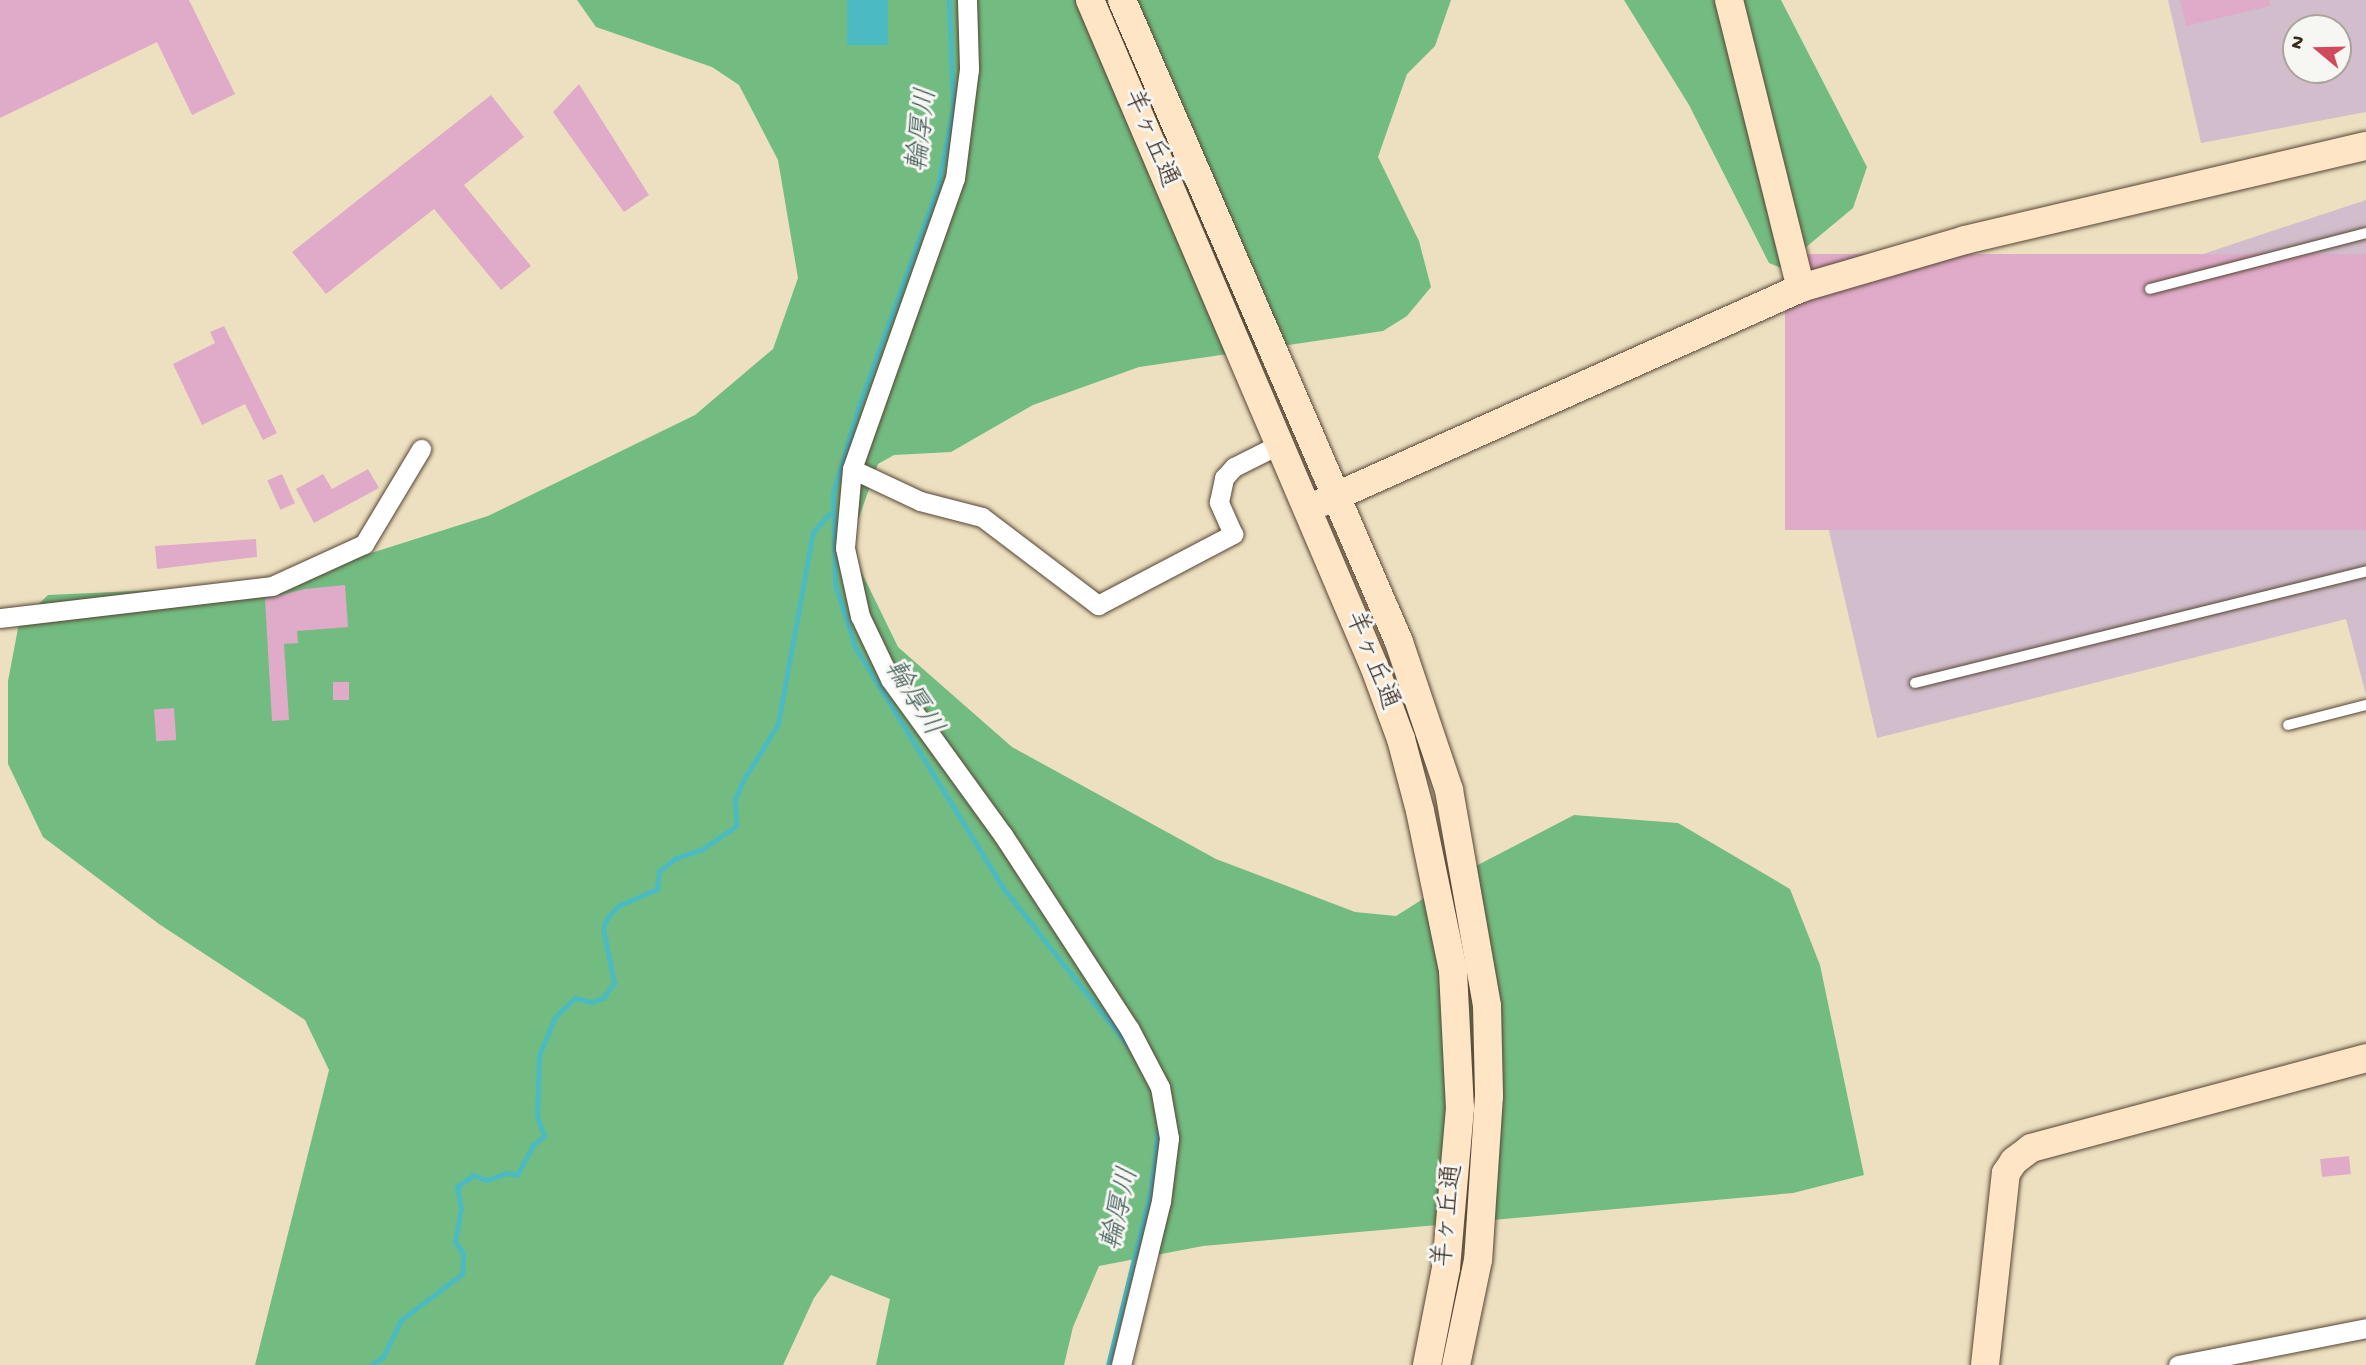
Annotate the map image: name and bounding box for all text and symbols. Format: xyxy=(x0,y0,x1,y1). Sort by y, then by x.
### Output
north arrow xyxy=(2282,14,2352,84)
text: N xyxy=(2286,33,2311,52)
street label: 羊ヶ丘通 xyxy=(1114,85,1184,193)
water label: 輪厚川 xyxy=(902,86,946,174)
street label: 羊ヶ丘通 xyxy=(1336,607,1404,715)
water label: 輪厚川 xyxy=(875,654,949,744)
street label: 羊ヶ丘通 xyxy=(1429,1163,1471,1269)
water label: 輪厚川 xyxy=(1096,1164,1148,1254)

